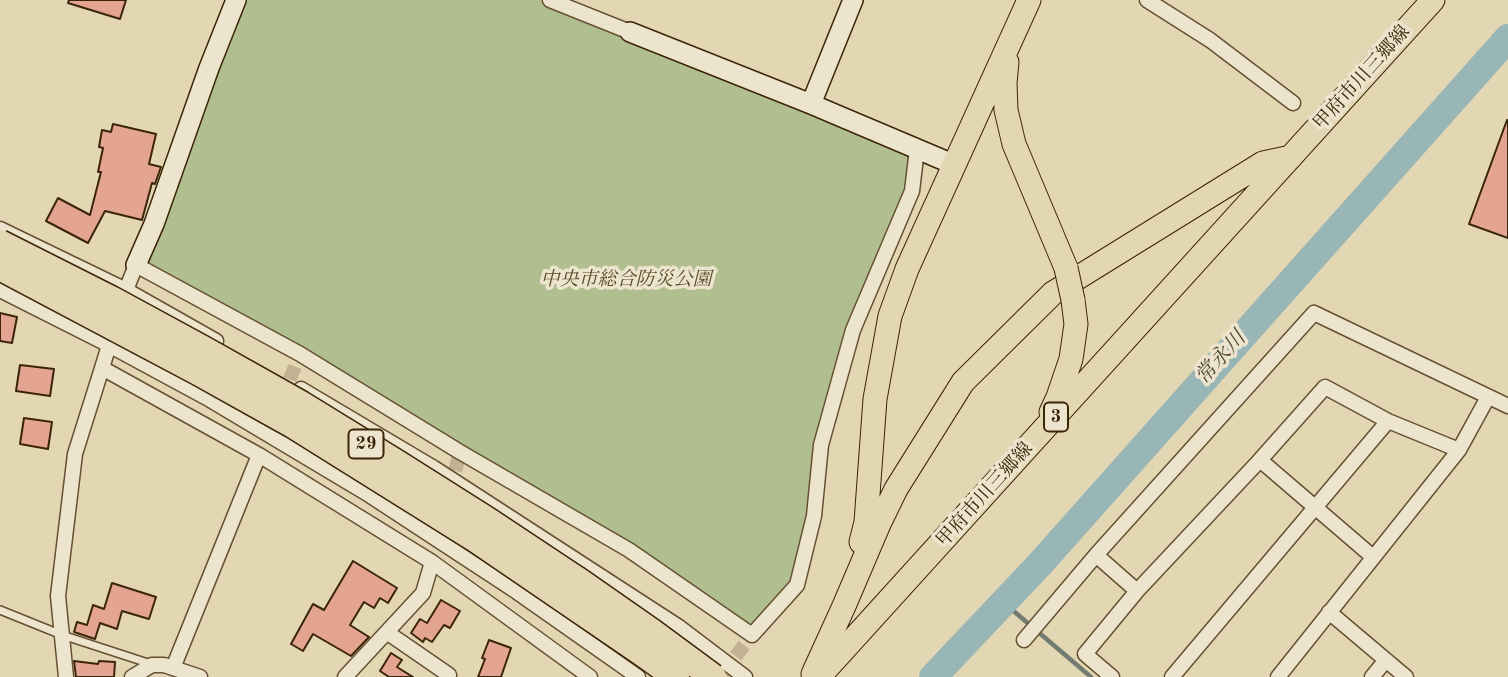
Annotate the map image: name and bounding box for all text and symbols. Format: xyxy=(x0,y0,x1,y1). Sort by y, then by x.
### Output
street label: 甲府市川三郷線 xyxy=(1309,21,1415,135)
park label: 中央市総合防災公園 xyxy=(541,269,711,291)
water label: 常永川 xyxy=(1191,326,1251,390)
road number: 3 xyxy=(1044,402,1068,432)
road number: 29 xyxy=(348,430,384,458)
street label: 甲府市川三郷線 xyxy=(932,438,1038,552)

